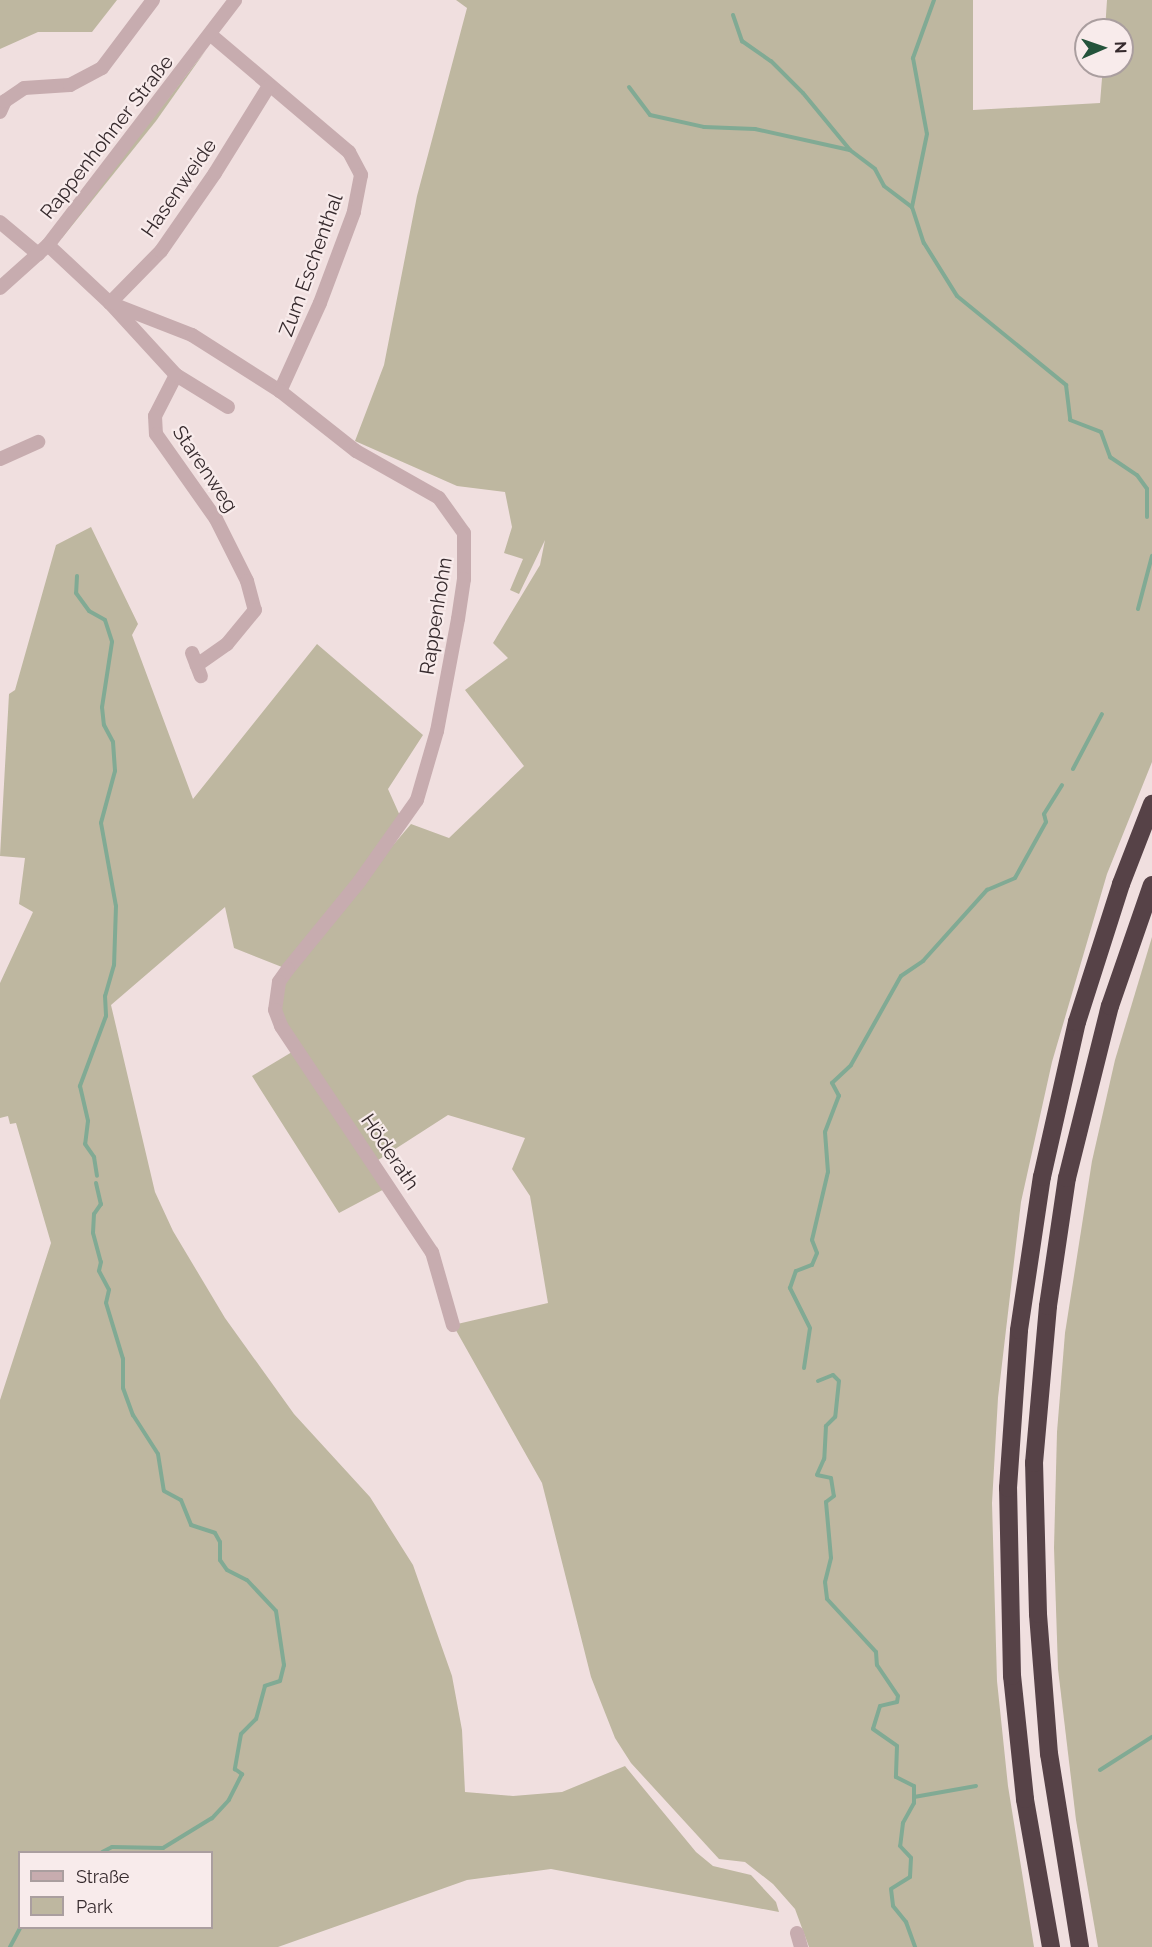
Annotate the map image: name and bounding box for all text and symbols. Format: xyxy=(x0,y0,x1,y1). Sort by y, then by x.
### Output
north arrow xyxy=(1074,18,1134,78)
text: N xyxy=(1111,41,1130,54)
street label: Rappenhohner Straße xyxy=(35,50,179,224)
street label: Hasenweide xyxy=(136,134,222,242)
street label: Zum Eschenthal xyxy=(274,190,348,340)
street label: Starenweg xyxy=(167,421,243,517)
street label: Rappenhohn xyxy=(415,555,457,677)
street label: Höderath xyxy=(356,1109,424,1195)
legend xyxy=(18,1851,213,1929)
text: Straße xyxy=(76,1866,129,1887)
text: Park xyxy=(76,1896,113,1917)

